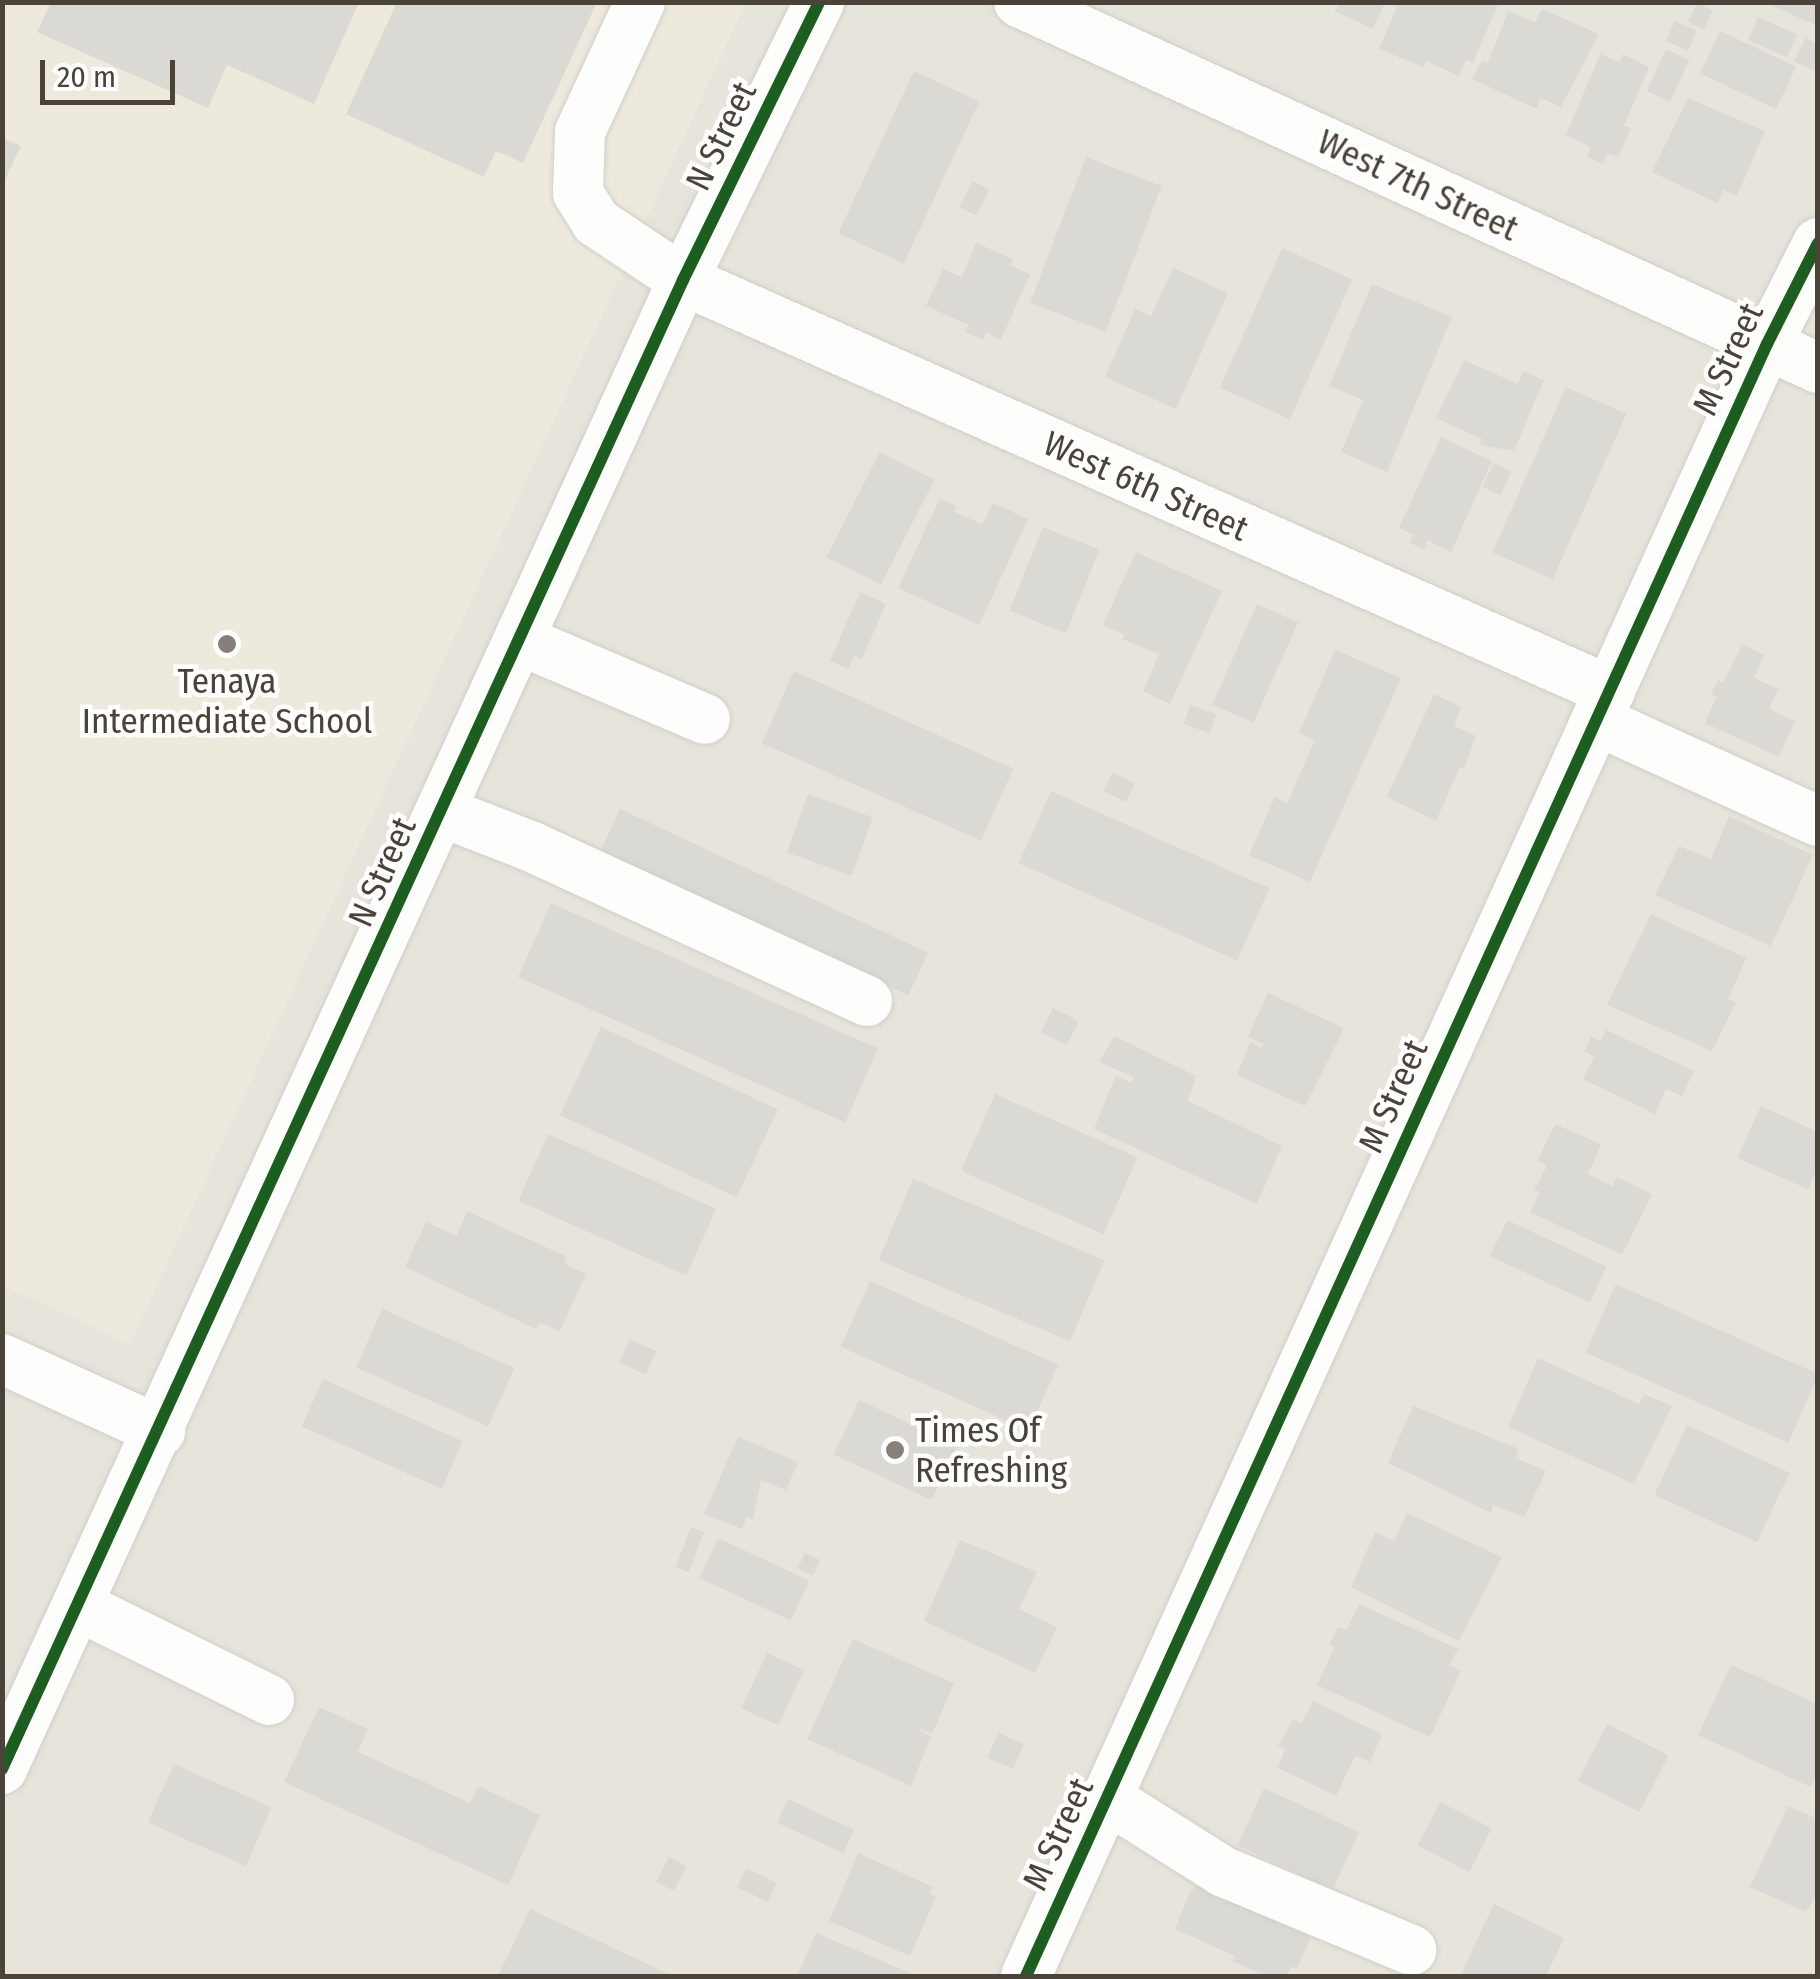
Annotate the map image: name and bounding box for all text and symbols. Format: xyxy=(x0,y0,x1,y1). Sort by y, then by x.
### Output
scale bar xyxy=(45,40,180,102)
text: 20 m xyxy=(57,59,116,95)
street label: N Street xyxy=(677,75,765,197)
street label: West 7th Street xyxy=(1311,120,1525,250)
street label: M Street xyxy=(1684,296,1772,422)
street label: West 6th Street xyxy=(1037,422,1255,550)
marker: Tenaya Intermediate School xyxy=(216,633,238,655)
place label: Tenaya Intermediate School xyxy=(82,660,372,742)
street label: N Street xyxy=(339,811,425,933)
street label: M Street xyxy=(1350,1033,1436,1159)
place label: Times Of Refreshing xyxy=(915,1409,1067,1491)
marker: Times Of Refreshing xyxy=(884,1439,906,1461)
street label: M Street xyxy=(1014,1771,1102,1897)

